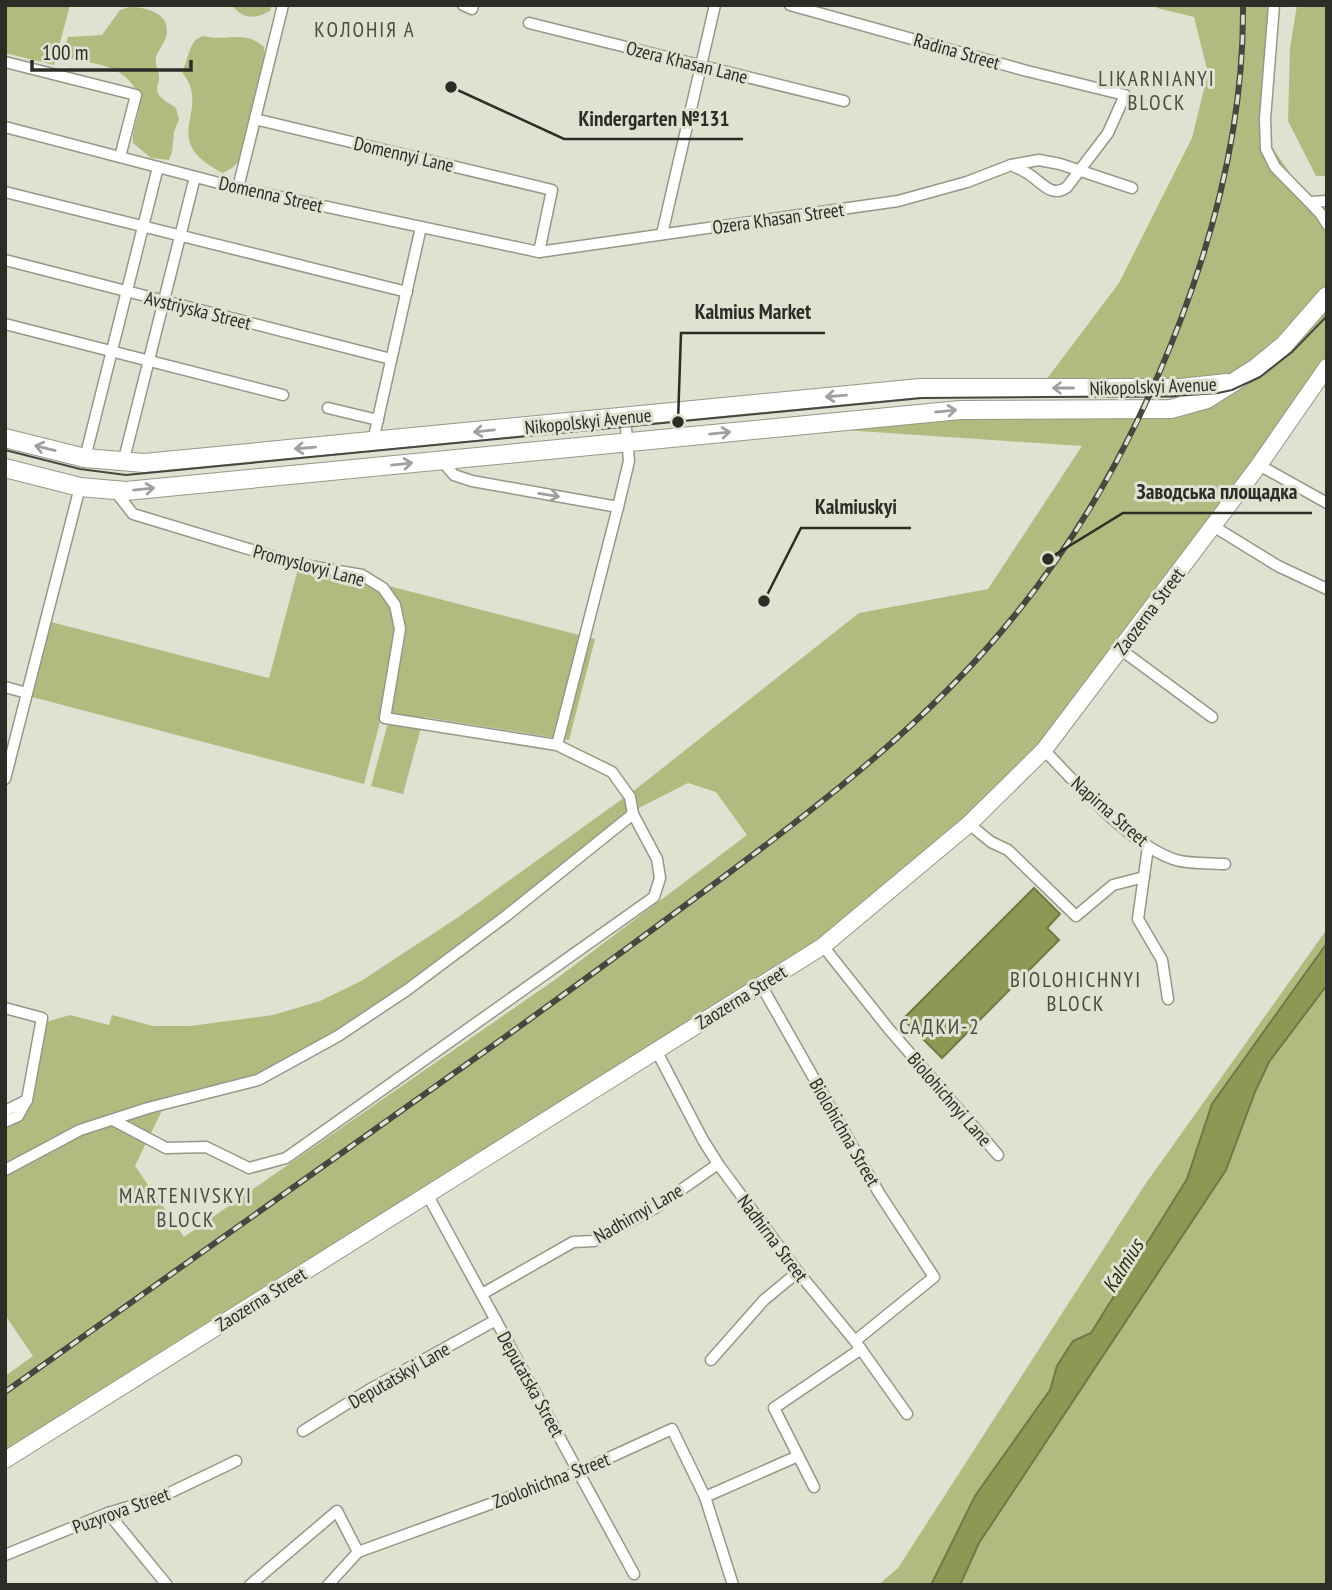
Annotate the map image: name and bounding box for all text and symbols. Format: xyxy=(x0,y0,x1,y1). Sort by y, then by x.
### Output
district label: КОЛОНІЯ А xyxy=(314,16,416,43)
street label: Radina Street xyxy=(911,27,1004,75)
scale bar xyxy=(32,28,191,72)
street label: Ozera Khasan Lane xyxy=(624,35,750,89)
text: 100 m xyxy=(42,39,88,66)
district label: LIKARNIANYI BLOCK xyxy=(1098,65,1216,116)
callout: Kindergarten №131 xyxy=(564,97,743,139)
text: Kindergarten №131 xyxy=(578,105,730,132)
street label: Domennyi Lane xyxy=(352,131,456,177)
street label: Domenna Street xyxy=(217,170,326,218)
street label: Ozera Khasan Street xyxy=(711,197,846,239)
street label: Avstriyska Street xyxy=(142,285,254,335)
callout: Kalmius Market xyxy=(681,291,825,333)
text: Kalmius Market xyxy=(695,298,811,325)
street label: Nikopolskyi Avenue xyxy=(1089,372,1217,400)
one-way arrow xyxy=(1052,381,1075,395)
one-way arrow xyxy=(825,390,848,403)
street label: Nikopolskyi Avenue xyxy=(523,402,653,440)
one-way arrow xyxy=(934,404,957,417)
one-way arrow xyxy=(473,424,496,437)
one-way arrow xyxy=(708,426,731,439)
one-way arrow xyxy=(34,441,57,454)
one-way arrow xyxy=(294,441,317,454)
one-way arrow xyxy=(390,457,413,470)
callout: Заводська площадка xyxy=(1123,471,1312,513)
text: Заводська площадка xyxy=(1137,478,1298,505)
one-way arrow xyxy=(132,482,155,495)
callout: Kalmiuskyi xyxy=(801,486,911,528)
one-way arrow xyxy=(537,489,560,502)
text: Kalmiuskyi xyxy=(815,493,897,520)
street label: Promyslovyi Lane xyxy=(251,539,367,591)
street label: Zaozerna Street xyxy=(1109,562,1190,659)
street label: Napirna Street xyxy=(1066,771,1154,852)
street label: Zaozerna Street xyxy=(691,959,792,1034)
district label: BIOLOHICHNYI BLOCK xyxy=(1010,966,1142,1017)
district label: САДКИ-2 xyxy=(899,1013,981,1040)
street label: Biolohichnyi Lane xyxy=(903,1047,997,1151)
street label: Biolohichna Street xyxy=(804,1074,886,1191)
street label: Nadhirnyi Lane xyxy=(589,1178,687,1248)
district label: MARTENIVSKYI BLOCK xyxy=(119,1182,253,1233)
street label: Nadhirna Street xyxy=(732,1190,814,1287)
water label: Kalmius xyxy=(1096,1233,1150,1297)
street label: Zaozerna Street xyxy=(211,1261,312,1336)
street label: Deputatska Street xyxy=(492,1327,570,1442)
street label: Deputatskyi Lane xyxy=(344,1336,454,1414)
street label: Zoolohichna Street xyxy=(489,1446,614,1513)
street label: Puzyrova Street xyxy=(69,1481,174,1539)

